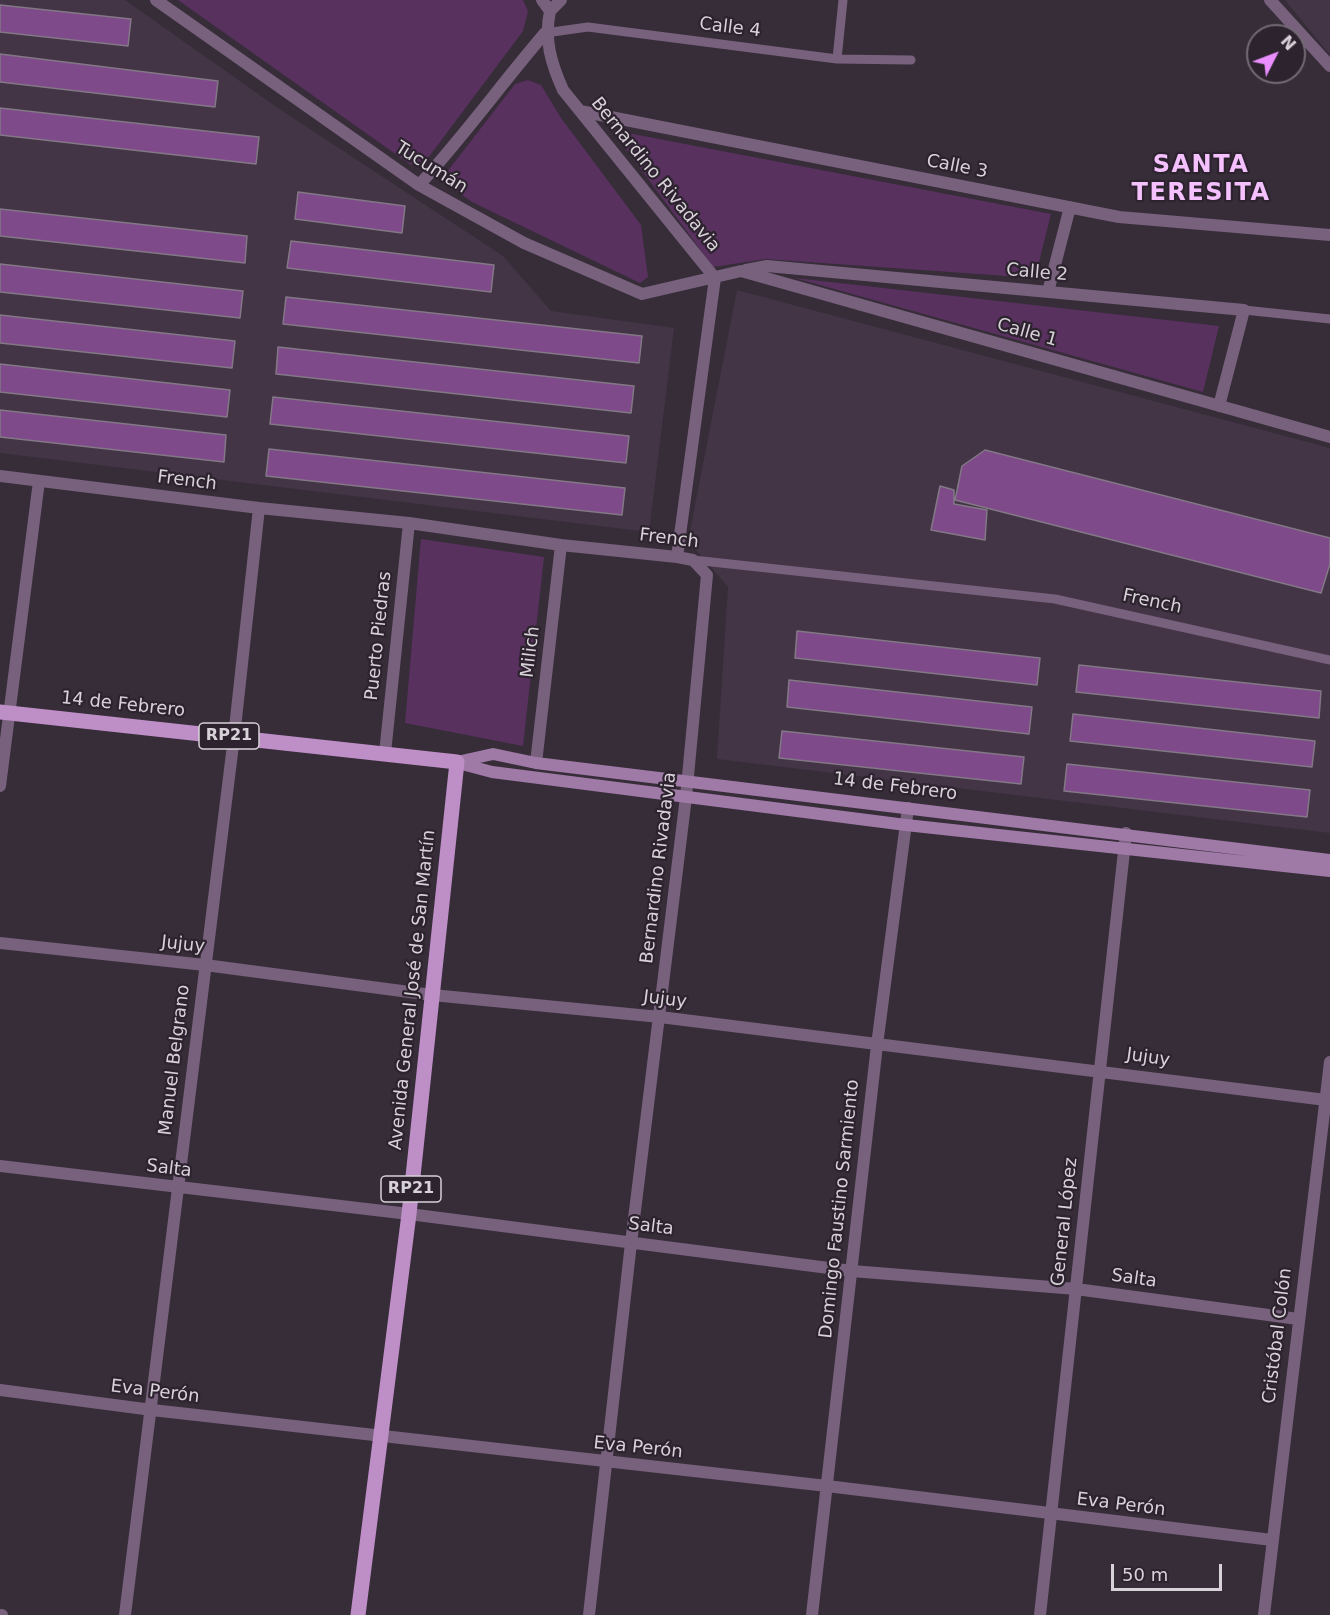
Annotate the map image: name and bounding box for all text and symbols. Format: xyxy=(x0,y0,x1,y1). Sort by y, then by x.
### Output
street label: Calle 4 xyxy=(698,14,762,42)
north arrow xyxy=(1246,24,1306,84)
text: N xyxy=(1277,32,1300,54)
street label: Bernardino Rivadavia xyxy=(586,93,724,257)
street label: Tucumán xyxy=(391,137,471,199)
street label: Calle 3 xyxy=(925,150,989,184)
district label: SANTA TERESITA xyxy=(1132,152,1270,208)
street label: Calle 2 xyxy=(1005,260,1069,286)
street label: Calle 1 xyxy=(994,314,1060,352)
street label: French xyxy=(156,467,218,495)
street label: French xyxy=(638,525,700,553)
street label: Puerto Piedras xyxy=(361,570,397,702)
street label: French xyxy=(1120,585,1184,619)
street label: Milich xyxy=(517,625,545,679)
street label: 14 de Febrero xyxy=(60,688,186,722)
road number: RP21 xyxy=(199,723,259,749)
street label: 14 de Febrero xyxy=(832,769,958,805)
street label: Bernardino Rivadavia xyxy=(637,771,681,965)
street label: Avenida General José de San Martín xyxy=(385,829,441,1151)
street label: Jujuy xyxy=(160,932,206,958)
street label: Manuel Belgrano xyxy=(155,983,195,1137)
street label: Jujuy xyxy=(642,987,688,1013)
street label: Jujuy xyxy=(1125,1044,1171,1072)
street label: Domingo Faustino Sarmiento xyxy=(816,1078,864,1340)
street label: Salta xyxy=(145,1156,193,1182)
street label: General López xyxy=(1047,1157,1083,1287)
road number: RP21 xyxy=(381,1176,441,1202)
street label: Salta xyxy=(627,1214,675,1240)
street label: Salta xyxy=(1110,1265,1158,1293)
street label: Cristóbal Colón xyxy=(1259,1267,1297,1405)
street label: Eva Perón xyxy=(109,1376,201,1408)
street label: Eva Perón xyxy=(592,1433,684,1463)
street label: Eva Perón xyxy=(1075,1489,1167,1521)
scale bar xyxy=(1114,1552,1225,1590)
text: 50 m xyxy=(1122,1564,1168,1585)

